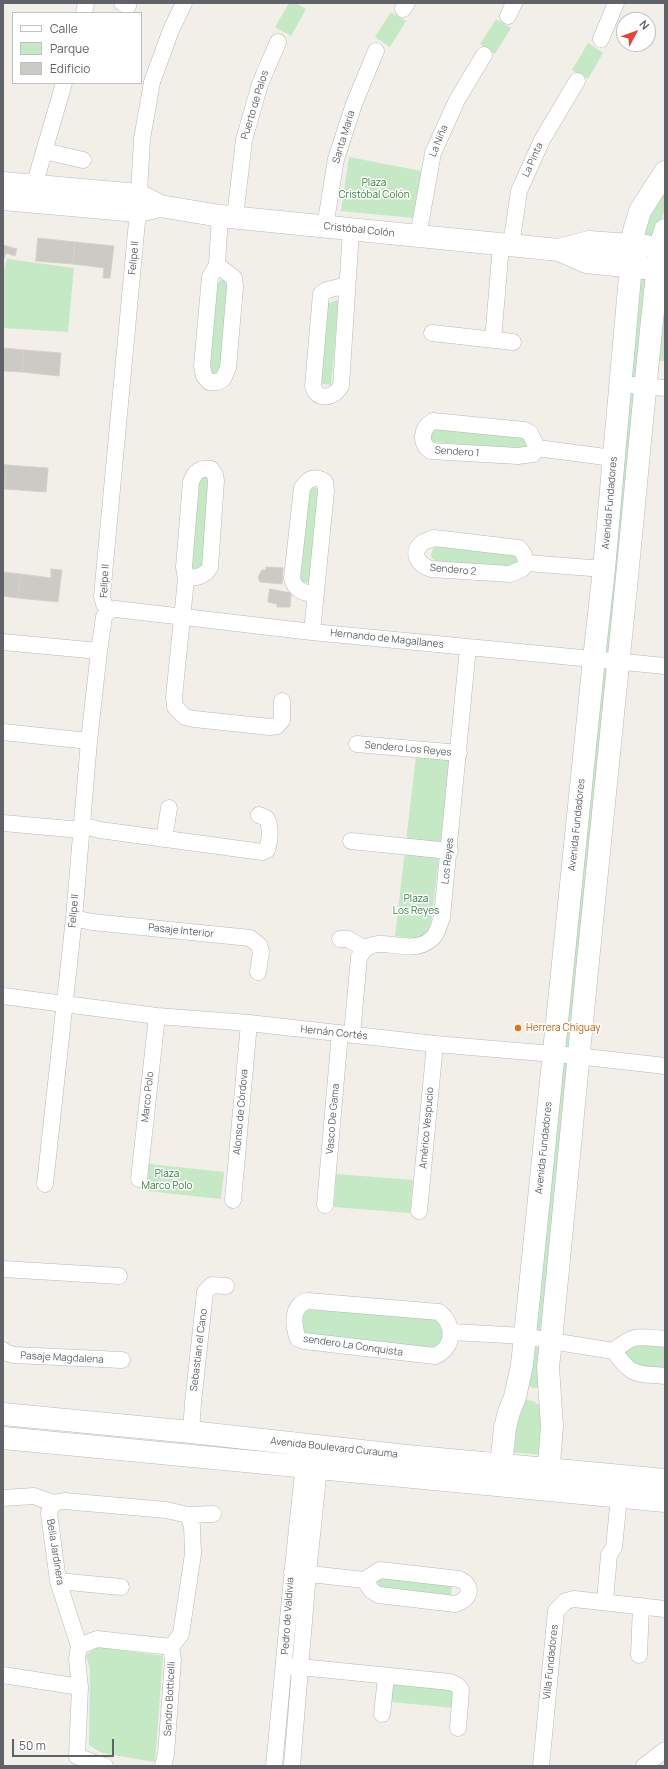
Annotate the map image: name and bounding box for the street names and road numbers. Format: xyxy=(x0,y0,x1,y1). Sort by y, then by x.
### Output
street label: Puerto de Palos xyxy=(239,69,271,141)
street label: Santa María xyxy=(330,109,358,165)
street label: La Niña xyxy=(427,123,451,159)
street label: La Pinta xyxy=(520,141,546,179)
street label: Cristóbal Colón xyxy=(323,220,395,240)
street label: Felipe II xyxy=(127,241,141,275)
street label: Sendero 1 xyxy=(434,444,480,460)
street label: Avenida Fundadores xyxy=(600,456,620,550)
street label: Sendero 2 xyxy=(429,562,477,578)
street label: Felipe II xyxy=(98,564,112,598)
street label: Hernando de Magallanes xyxy=(330,627,444,651)
street label: Sendero Los Reyes xyxy=(364,739,452,759)
street label: Avenida Fundadores xyxy=(566,778,588,872)
street label: Los Reyes xyxy=(440,837,456,885)
street label: Felipe II xyxy=(67,894,81,928)
street label: Pasaje Interior xyxy=(148,922,214,940)
street label: Hernán Cortés xyxy=(300,1024,368,1042)
street label: Alonso de Córdova xyxy=(231,1069,251,1155)
street label: Marco Polo xyxy=(139,1071,157,1123)
street label: Vasco De Gama xyxy=(324,1083,342,1155)
street label: Américo Vespucio xyxy=(417,1087,437,1169)
street label: Avenida Fundadores xyxy=(533,1101,555,1195)
street label: Sebastian el Cano xyxy=(188,1308,210,1392)
street label: sendero La Conquista xyxy=(302,1333,404,1359)
street label: Pasaje Magdalena xyxy=(20,1350,104,1366)
street label: Avenida Boulevard Curauma xyxy=(270,1435,398,1461)
street label: Bella Jardinera xyxy=(44,1518,66,1586)
street label: Pedro de Valdivia xyxy=(279,1577,297,1655)
street label: Villa Fundadores xyxy=(541,1624,561,1700)
street label: Sandro Botticelli xyxy=(162,1661,178,1737)

